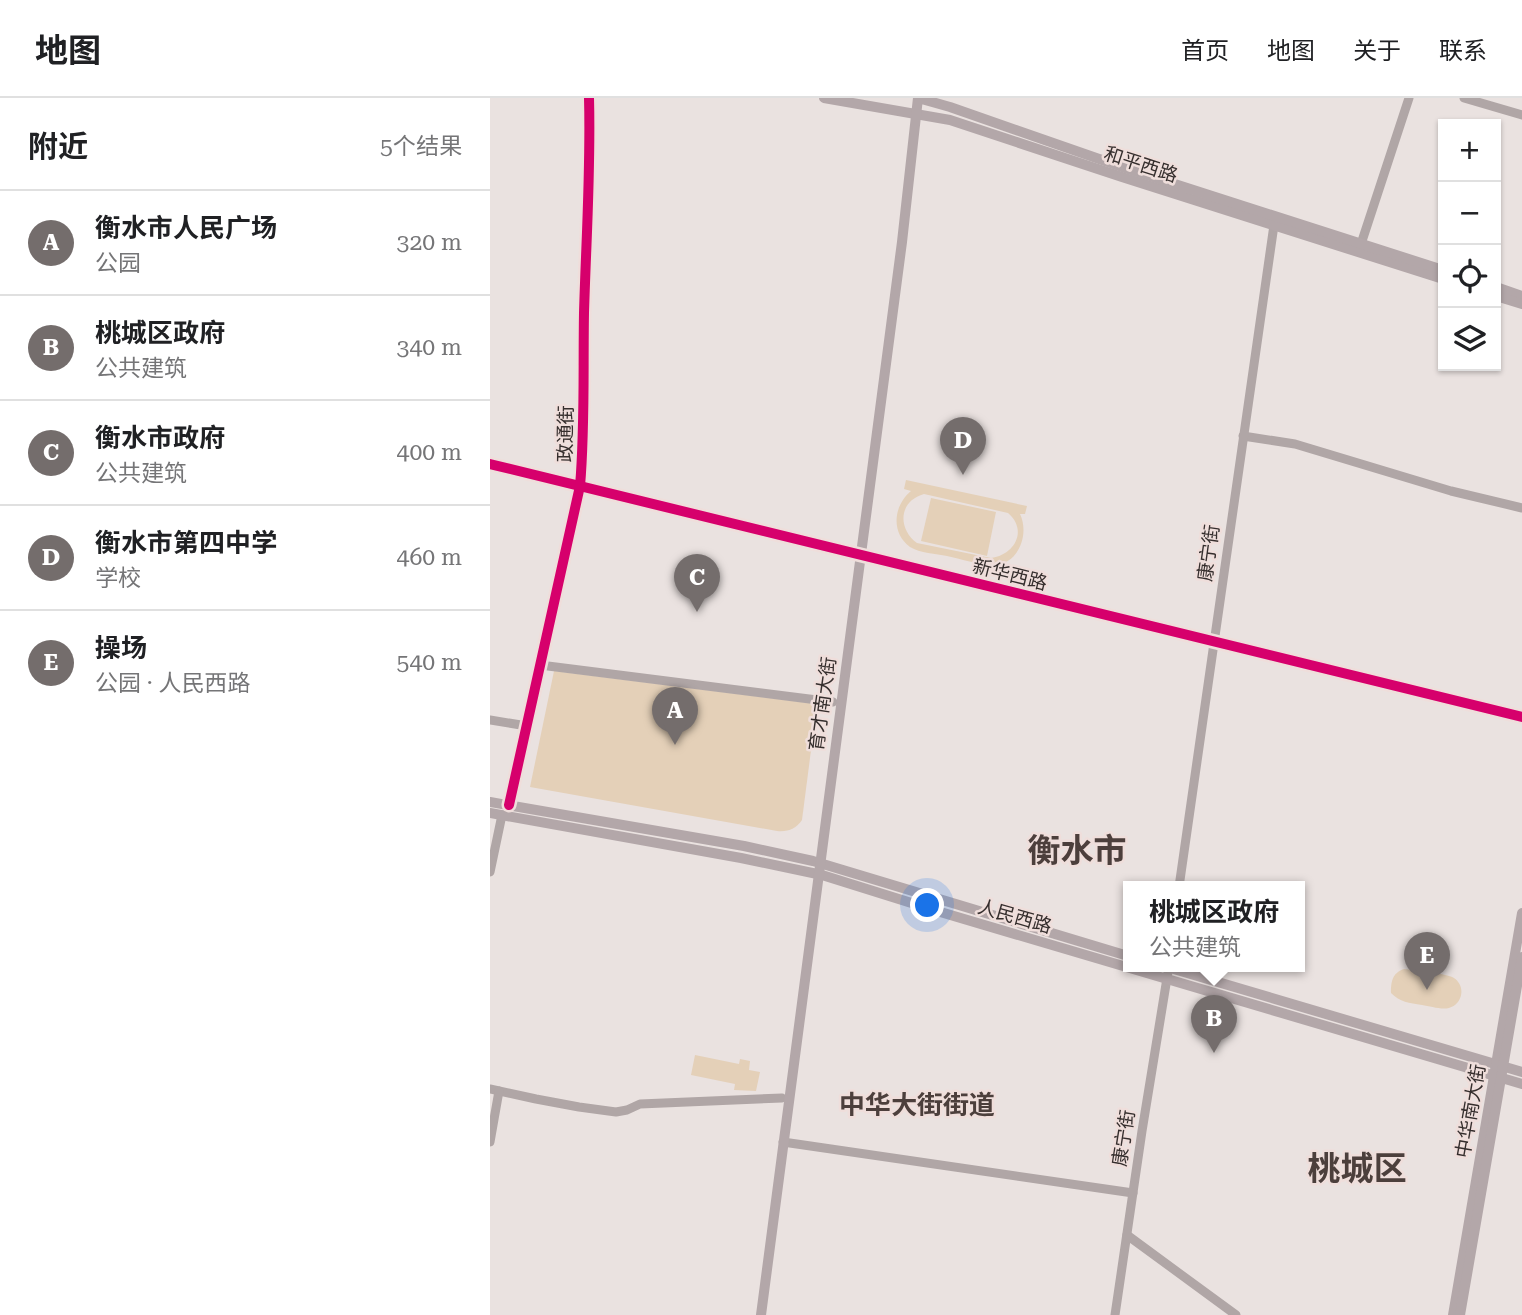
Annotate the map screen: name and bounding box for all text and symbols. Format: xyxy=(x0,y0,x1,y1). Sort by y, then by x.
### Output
text: 地图 xyxy=(35,31,101,70)
text: 首页 xyxy=(1181,37,1229,65)
text: 地图 xyxy=(1267,37,1315,65)
text: 关于 xyxy=(1353,37,1401,65)
text: 联系 xyxy=(1439,37,1487,65)
map controls xyxy=(1438,119,1501,371)
button: + xyxy=(1438,119,1501,182)
text: 附近 xyxy=(28,129,88,164)
text: 5个结果 xyxy=(380,133,462,160)
street label: 和平西路 xyxy=(1101,142,1181,187)
button: − xyxy=(1438,182,1501,245)
text: 衡水市人民广场 xyxy=(95,213,277,243)
text: A xyxy=(43,229,59,256)
text: 320 m xyxy=(397,229,462,256)
button: locate xyxy=(1438,245,1501,308)
text: 公园 xyxy=(95,250,141,277)
button: layers xyxy=(1438,308,1501,371)
text: 桃城区政府 xyxy=(95,318,225,348)
text: B xyxy=(43,334,59,361)
text: 340 m xyxy=(397,334,462,361)
text: 公共建筑 xyxy=(95,355,187,382)
street label: 政通街 xyxy=(554,405,577,463)
pin: D xyxy=(940,417,986,475)
text: 衡水市政府 xyxy=(95,423,225,453)
text: C xyxy=(43,439,59,466)
text: 400 m xyxy=(397,439,462,466)
text: 公共建筑 xyxy=(95,460,187,487)
street label: 康宁街 xyxy=(1193,523,1224,583)
text: 衡水市第四中学 xyxy=(95,528,277,558)
text: D xyxy=(42,544,60,571)
text: 460 m xyxy=(397,544,462,571)
pin: C xyxy=(674,554,720,612)
street label: 新华西路 xyxy=(970,554,1050,595)
text: 学校 xyxy=(95,565,141,592)
text: 操场 xyxy=(95,633,147,663)
text: E xyxy=(44,649,58,676)
text: 540 m xyxy=(397,649,462,676)
street label: 育才南大街 xyxy=(804,655,840,753)
text: 公园 · 人民西路 xyxy=(95,670,250,697)
pin: A xyxy=(652,687,698,745)
district label: 衡水市 xyxy=(1028,831,1127,870)
popup xyxy=(1123,881,1305,972)
your location xyxy=(910,888,944,922)
street label: 人民西路 xyxy=(975,895,1055,938)
text: 桃城区政府 xyxy=(1149,897,1279,927)
pin: E xyxy=(1404,932,1450,990)
text: 公共建筑 xyxy=(1149,934,1241,961)
pin: B xyxy=(1191,995,1237,1053)
street label: 中华南大街 xyxy=(1451,1062,1490,1160)
district label: 中华大街街道 xyxy=(839,1090,995,1120)
street label: 康宁街 xyxy=(1108,1108,1139,1168)
district label: 桃城区 xyxy=(1308,1149,1407,1188)

